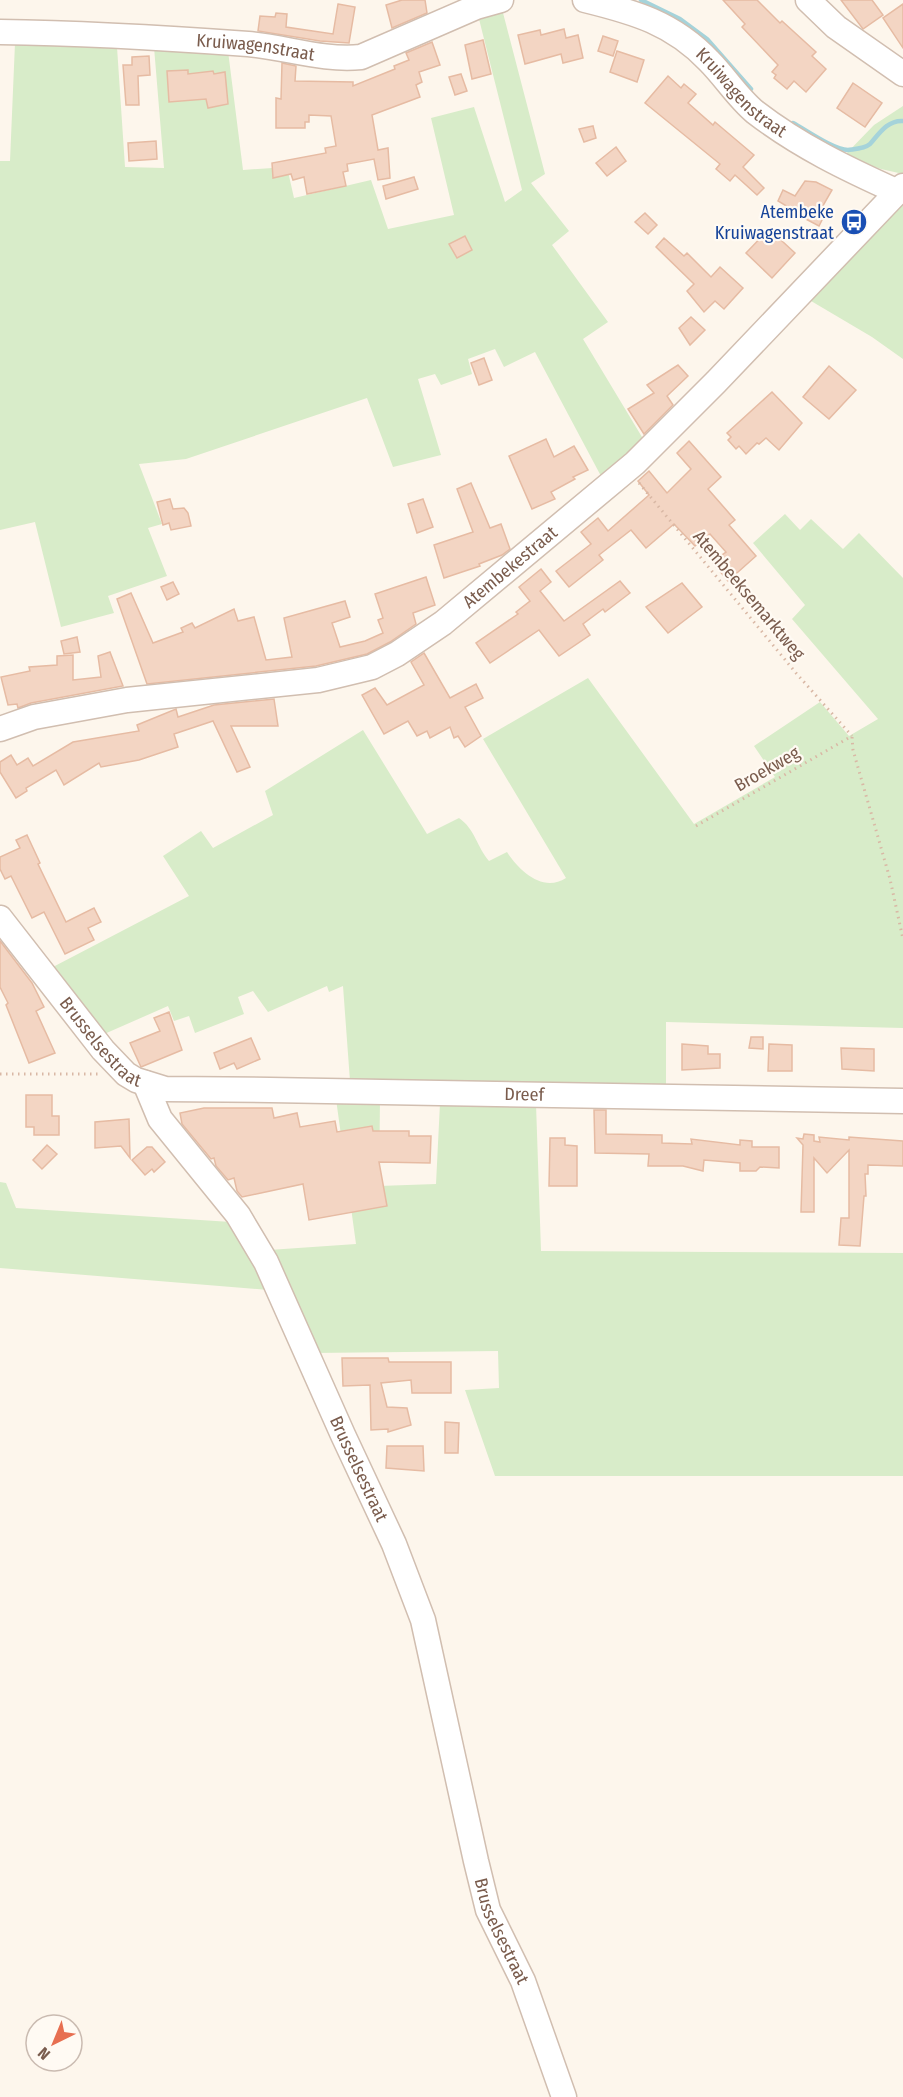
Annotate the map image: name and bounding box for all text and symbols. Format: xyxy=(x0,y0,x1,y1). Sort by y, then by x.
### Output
street label: Kruiwagenstraat xyxy=(196,29,316,66)
street label: Kruiwagenstraat xyxy=(691,43,791,142)
place label: Atembeke Kruiwagenstraat xyxy=(715,201,834,244)
bus stop icon: Atembeke Kruiwagenstraat xyxy=(839,207,869,237)
street label: Atembekestraat xyxy=(458,521,562,613)
street label: Atembeeksemarktweg xyxy=(688,526,810,665)
street label: Broekweg xyxy=(731,741,804,796)
street label: Brusselsestraat xyxy=(55,993,144,1092)
street label: Dreef xyxy=(504,1083,546,1106)
street label: Brusselsestraat xyxy=(325,1413,393,1525)
street label: Brusselsestraat xyxy=(470,1876,534,1988)
north arrow xyxy=(24,2013,84,2073)
text: N xyxy=(34,2043,54,2064)

